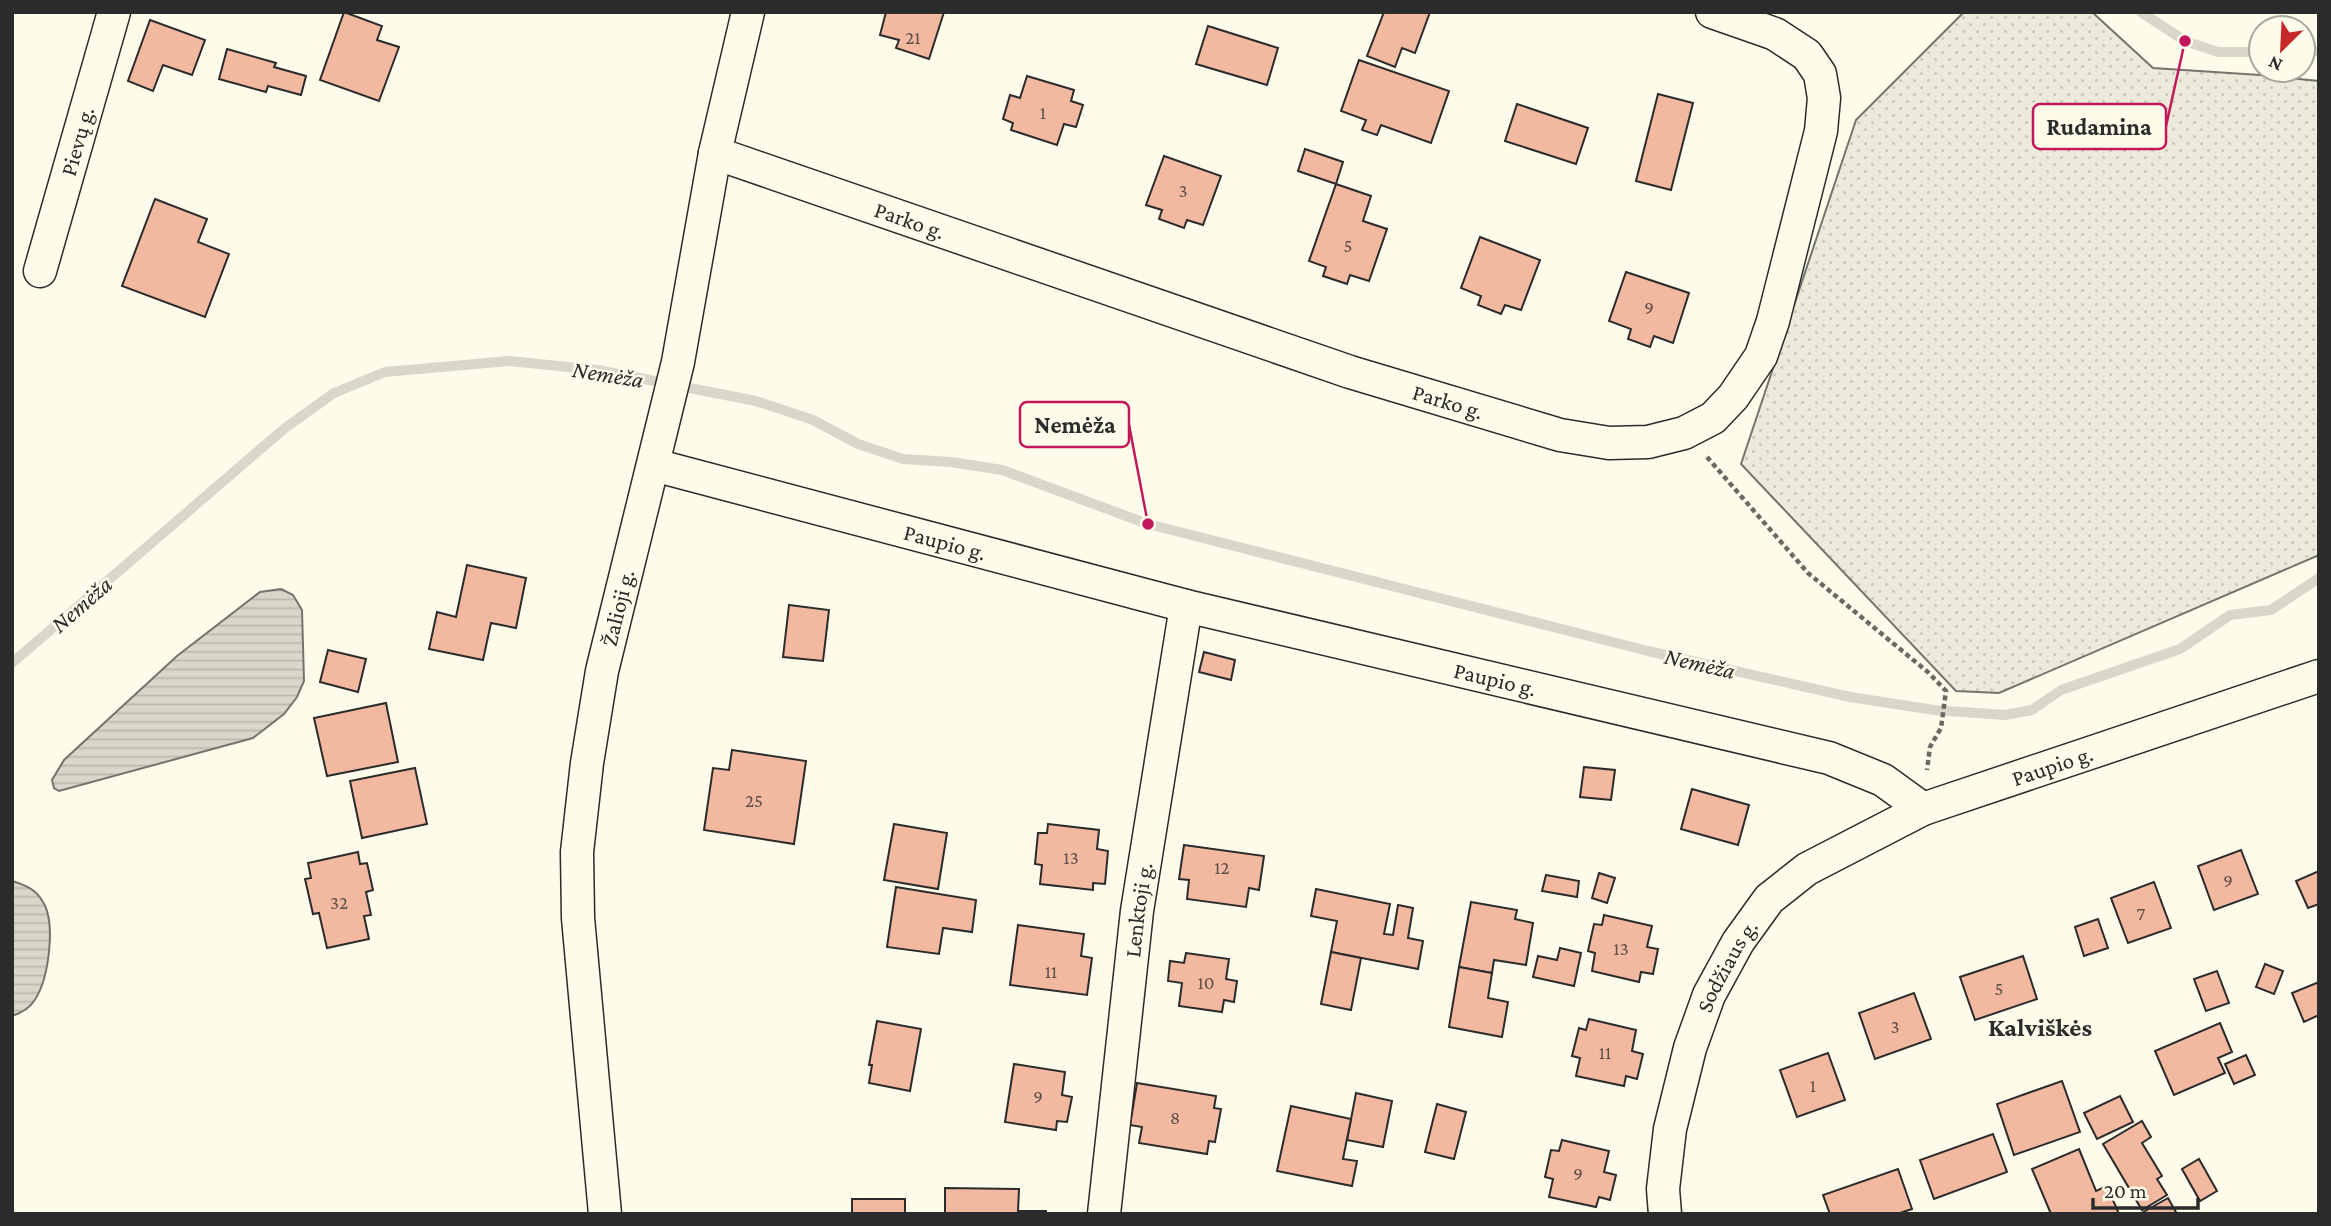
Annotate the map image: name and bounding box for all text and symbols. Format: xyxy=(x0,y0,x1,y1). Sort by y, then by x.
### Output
north arrow xyxy=(2247,14,2317,84)
house number: 21 xyxy=(905,27,921,48)
text: N xyxy=(2265,52,2285,76)
house number: 1 xyxy=(1040,102,1046,123)
street label: Pievų g. xyxy=(55,104,99,179)
callout: Rudamina xyxy=(2033,104,2166,149)
text: Rudamina xyxy=(2046,113,2152,140)
house number: 3 xyxy=(1178,180,1188,201)
street label: Parko g. xyxy=(871,196,948,244)
house number: 5 xyxy=(1344,235,1352,256)
house number: 9 xyxy=(1644,297,1654,318)
water label: Nemėža xyxy=(570,355,646,393)
street label: Parko g. xyxy=(1410,379,1486,424)
callout: Nemėža xyxy=(1020,402,1129,447)
text: Nemėža xyxy=(1034,411,1116,438)
street label: Paupio g. xyxy=(901,519,989,565)
street label: Žalioji g. xyxy=(596,567,639,649)
water label: Nemėža xyxy=(45,570,117,638)
water label: Nemėža xyxy=(1662,642,1738,684)
street label: Paupio g. xyxy=(1451,657,1539,701)
street label: Paupio g. xyxy=(2008,740,2096,791)
house number: 25 xyxy=(745,790,763,811)
house number: 13 xyxy=(1063,847,1079,868)
house number: 12 xyxy=(1214,857,1230,878)
street label: Lenktoji g. xyxy=(1119,860,1158,959)
house number: 9 xyxy=(2223,870,2233,891)
house number: 32 xyxy=(330,892,348,913)
house number: 7 xyxy=(2137,903,2146,924)
street label: Sodžiaus g. xyxy=(1691,915,1763,1016)
house number: 13 xyxy=(1613,938,1629,959)
house number: 11 xyxy=(1045,961,1057,982)
house number: 10 xyxy=(1197,972,1215,993)
house number: 5 xyxy=(1995,978,2003,999)
district label: Kalviškės xyxy=(1988,1013,2092,1042)
house number: 3 xyxy=(1890,1016,1900,1037)
house number: 11 xyxy=(1599,1042,1611,1063)
house number: 1 xyxy=(1810,1075,1816,1096)
house number: 9 xyxy=(1033,1086,1043,1107)
house number: 8 xyxy=(1170,1107,1180,1128)
house number: 9 xyxy=(1573,1163,1583,1184)
scale bar xyxy=(2093,1166,2198,1210)
text: 20 m xyxy=(2104,1179,2147,1203)

